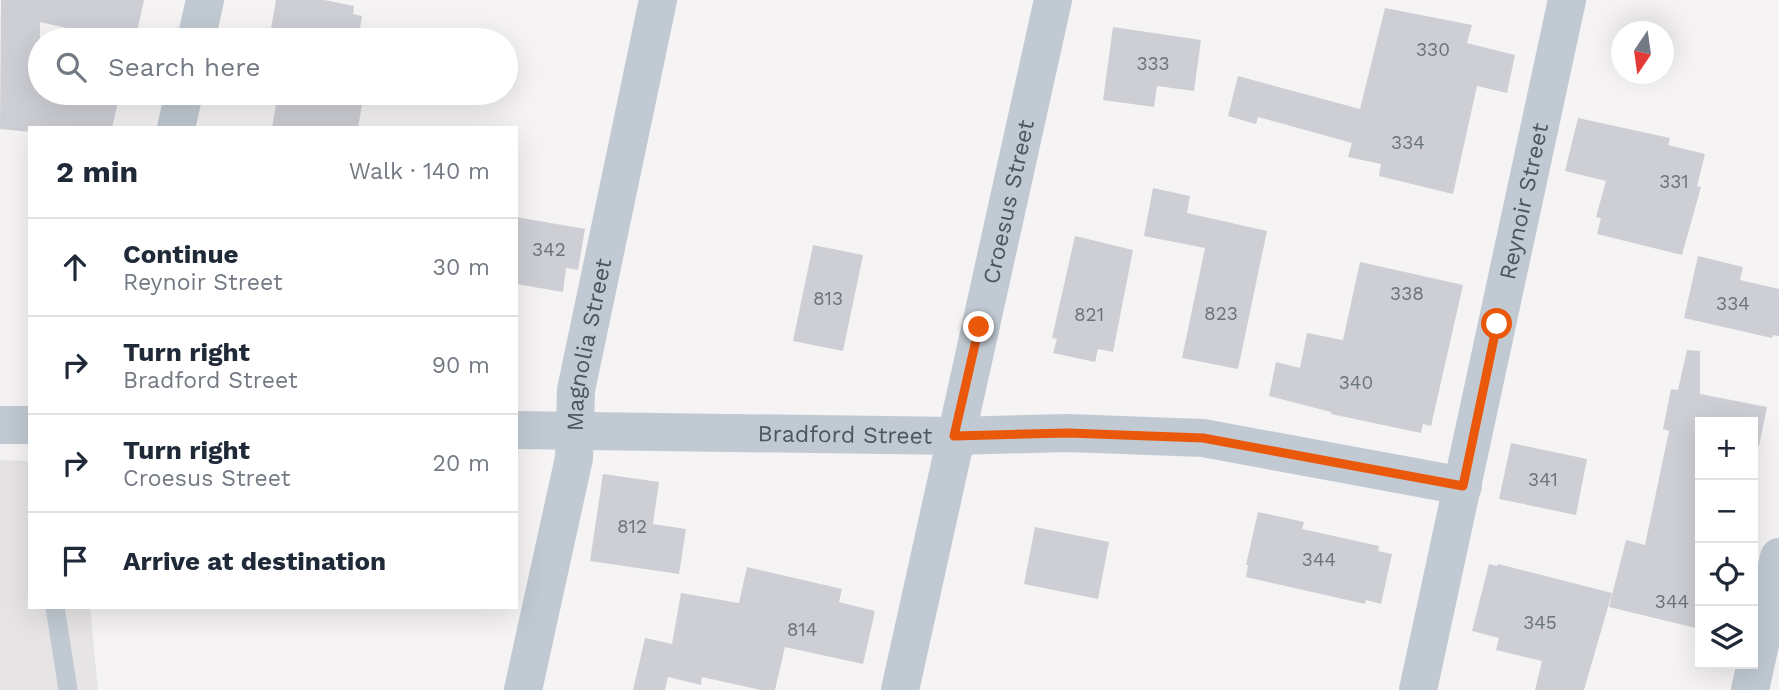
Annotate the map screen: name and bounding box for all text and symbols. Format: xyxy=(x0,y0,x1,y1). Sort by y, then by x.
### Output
north arrow xyxy=(1611,21,1674,84)
search box xyxy=(28,28,518,105)
house number: 330 xyxy=(1416,38,1450,61)
icon: search xyxy=(52,48,90,86)
text: Search here xyxy=(108,52,260,82)
house number: 333 xyxy=(1136,52,1170,75)
street label: Croesus Street xyxy=(977,117,1040,287)
street label: Reynoir Street xyxy=(1494,120,1554,282)
house number: 334 xyxy=(1391,131,1425,154)
text: 2 min xyxy=(56,154,138,189)
text: Walk · 140 m xyxy=(349,158,490,185)
house number: 331 xyxy=(1659,170,1689,193)
house number: 342 xyxy=(532,238,566,261)
text: Continue xyxy=(123,239,239,269)
icon: ahead xyxy=(56,248,94,286)
text: 30 m xyxy=(433,254,490,281)
street label: Magnolia Street xyxy=(562,256,617,432)
text: Reynoir Street xyxy=(123,269,283,296)
house number: 338 xyxy=(1390,282,1424,305)
house number: 813 xyxy=(813,287,843,310)
house number: 334 xyxy=(1716,292,1750,315)
house number: 823 xyxy=(1204,302,1238,325)
house number: 821 xyxy=(1074,303,1104,326)
route start xyxy=(1481,308,1512,339)
route end xyxy=(963,311,994,342)
text: Turn right xyxy=(123,337,250,367)
icon: right xyxy=(56,346,94,384)
text: 90 m xyxy=(432,352,490,379)
text: Bradford Street xyxy=(123,367,298,394)
house number: 340 xyxy=(1339,371,1373,394)
map controls xyxy=(1695,417,1758,669)
button: + xyxy=(1695,417,1758,480)
street label: Bradford Street xyxy=(757,420,933,450)
text: Turn right xyxy=(123,435,250,465)
icon: right xyxy=(56,444,94,482)
text: 20 m xyxy=(433,450,490,477)
text: Croesus Street xyxy=(123,465,290,492)
house number: 341 xyxy=(1528,468,1558,491)
button: − xyxy=(1695,480,1758,543)
house number: 812 xyxy=(617,515,647,538)
icon: arrive xyxy=(56,542,94,580)
button: locate xyxy=(1695,543,1758,606)
text: Arrive at destination xyxy=(123,546,386,576)
house number: 344 xyxy=(1302,548,1336,571)
house number: 344 xyxy=(1655,590,1689,613)
button: layers xyxy=(1695,606,1758,669)
house number: 345 xyxy=(1523,611,1557,634)
house number: 814 xyxy=(787,618,817,641)

